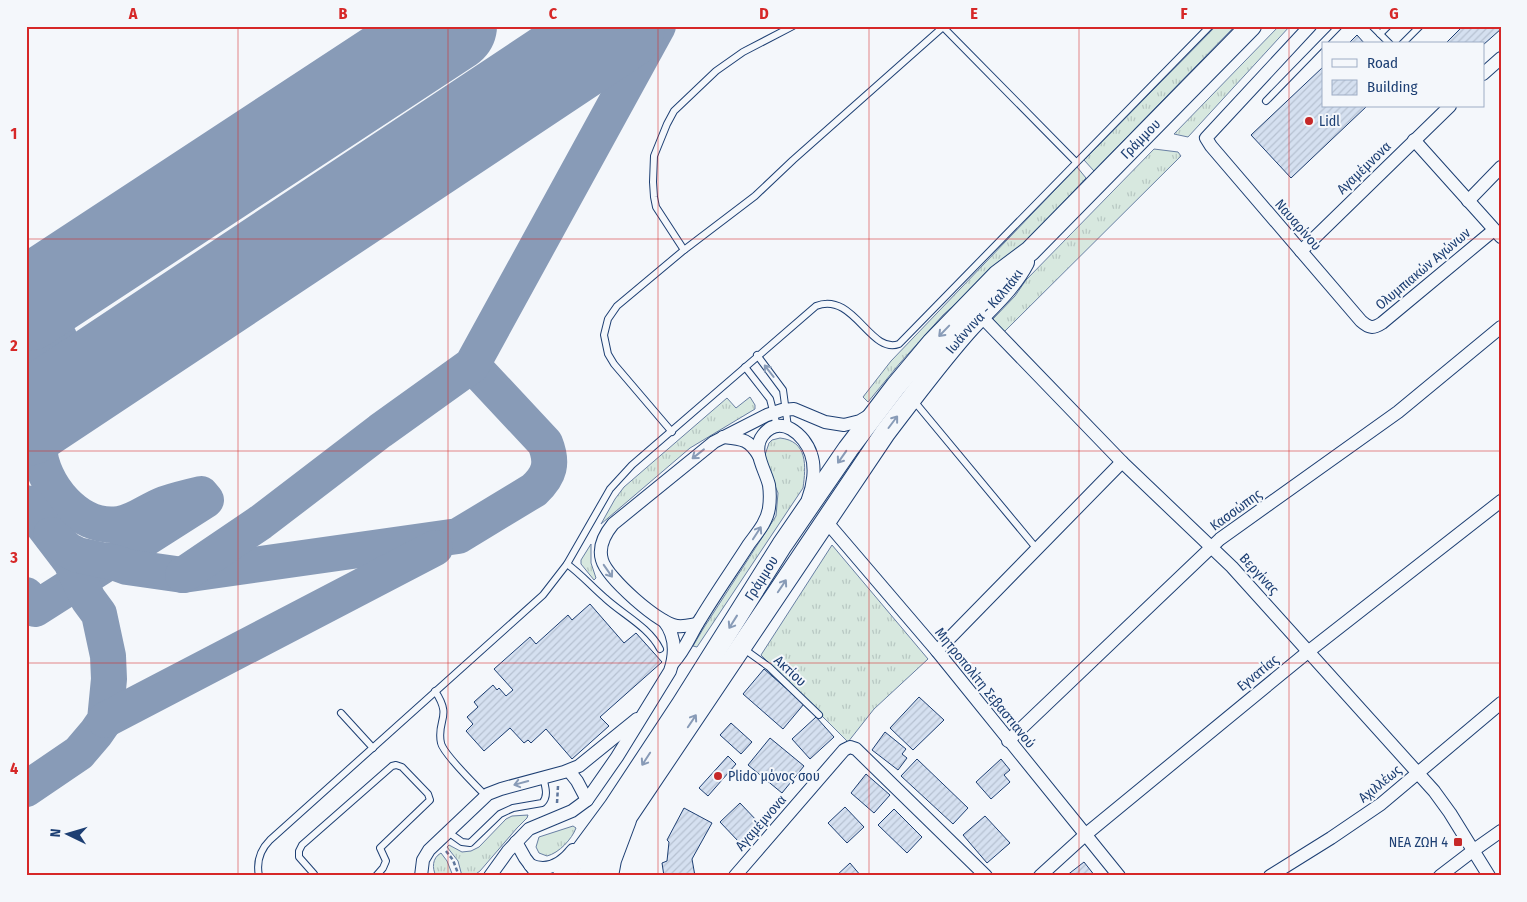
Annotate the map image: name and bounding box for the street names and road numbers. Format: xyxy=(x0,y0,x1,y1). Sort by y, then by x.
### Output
street label: Γράμμου xyxy=(1117,115,1164,162)
street label: Αγαμέμνονα xyxy=(1333,138,1395,198)
street label: Ναυαρίνου xyxy=(1271,196,1325,254)
street label: Ολυμπιακών Αγώνων xyxy=(1372,224,1474,314)
street label: Ιωάννινα - Καλπάκι xyxy=(942,266,1026,357)
street label: Κασσώπης xyxy=(1207,485,1265,534)
street label: Βεργίνας xyxy=(1236,550,1282,598)
street label: Γράμμου xyxy=(741,553,782,604)
street label: Μητροπολίτη Σεβαστιανού xyxy=(931,624,1039,752)
street label: Εγνατίας xyxy=(1234,651,1282,695)
street label: Ακτίου xyxy=(770,652,810,690)
street label: Αχιλλέως xyxy=(1355,762,1405,806)
street label: Αγαμέμνονα xyxy=(732,791,790,855)

